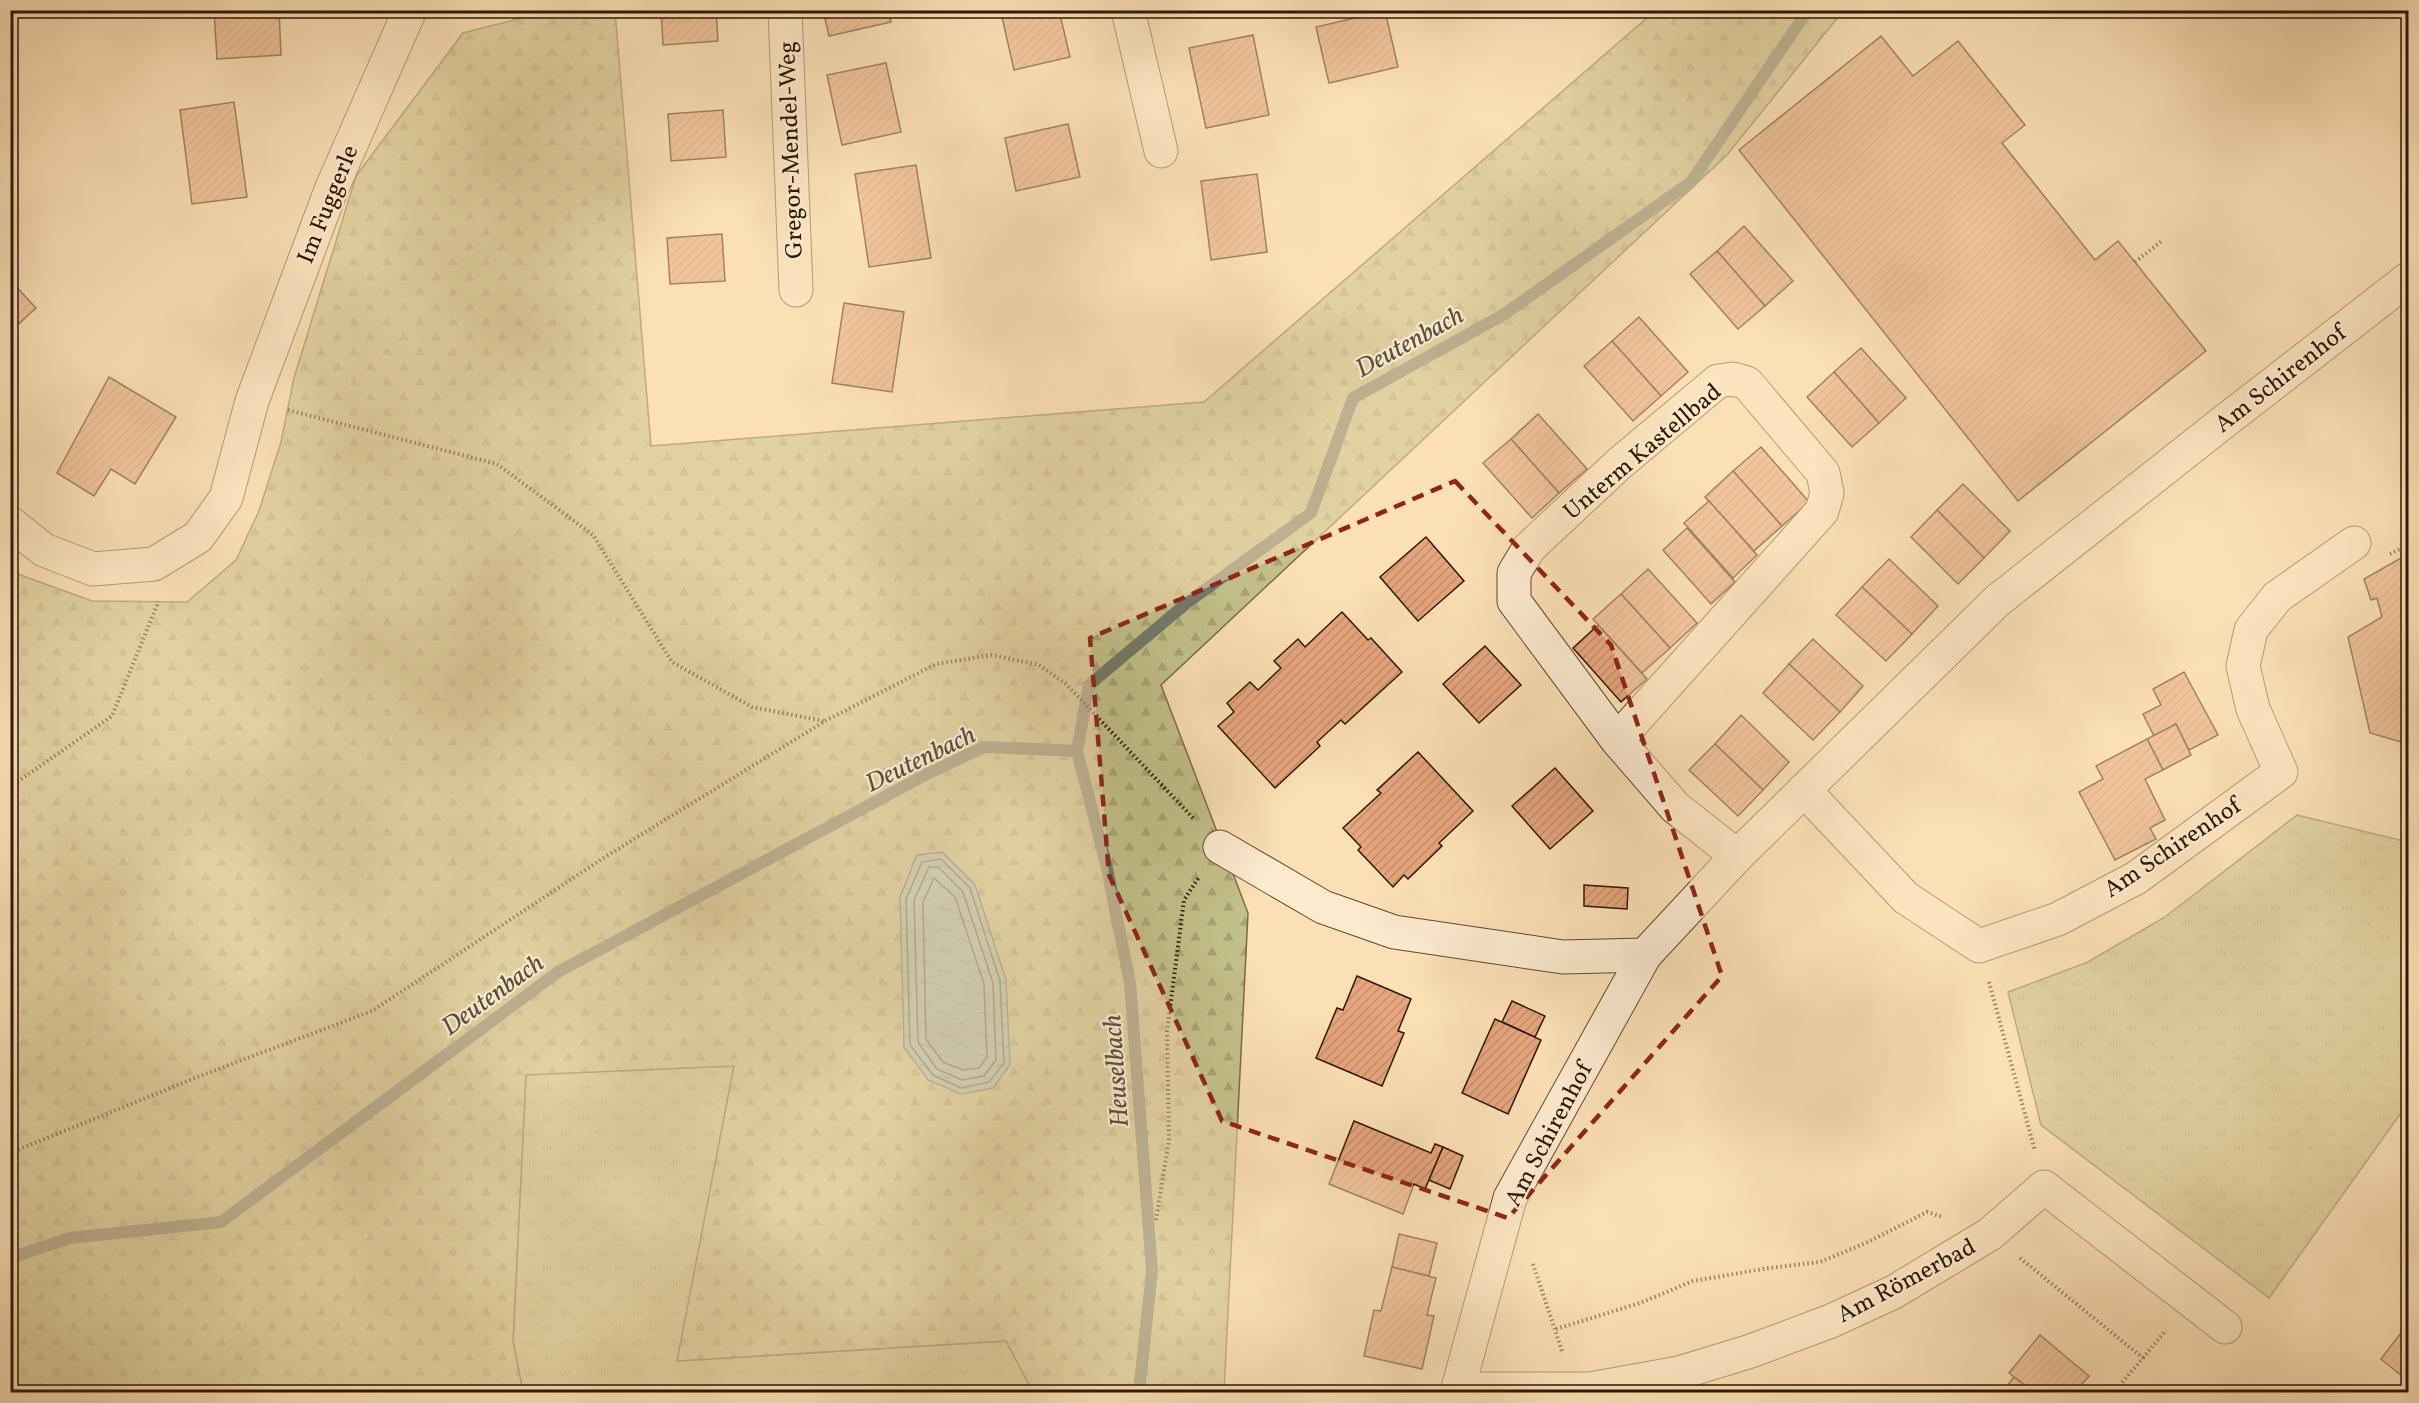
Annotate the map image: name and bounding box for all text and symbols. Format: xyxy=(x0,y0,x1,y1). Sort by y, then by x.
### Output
street label: Gregor-Mendel-Weg xyxy=(771,41,813,259)
street label: Im Fuggerle xyxy=(290,140,368,269)
water label: Deutenbach xyxy=(1349,298,1471,387)
street label: Am Schirenhof xyxy=(2208,316,2356,442)
street label: Unterm Kastellbad xyxy=(1557,376,1730,529)
water label: Deutenbach xyxy=(859,717,982,802)
street label: Am Schirenhof xyxy=(2098,789,2251,907)
water label: Deutenbach xyxy=(434,946,552,1045)
water label: Heuselbach xyxy=(1095,1013,1139,1129)
street label: Am Schirenhof xyxy=(1497,1054,1603,1213)
street label: Am Römerbad xyxy=(1831,1231,1982,1333)

